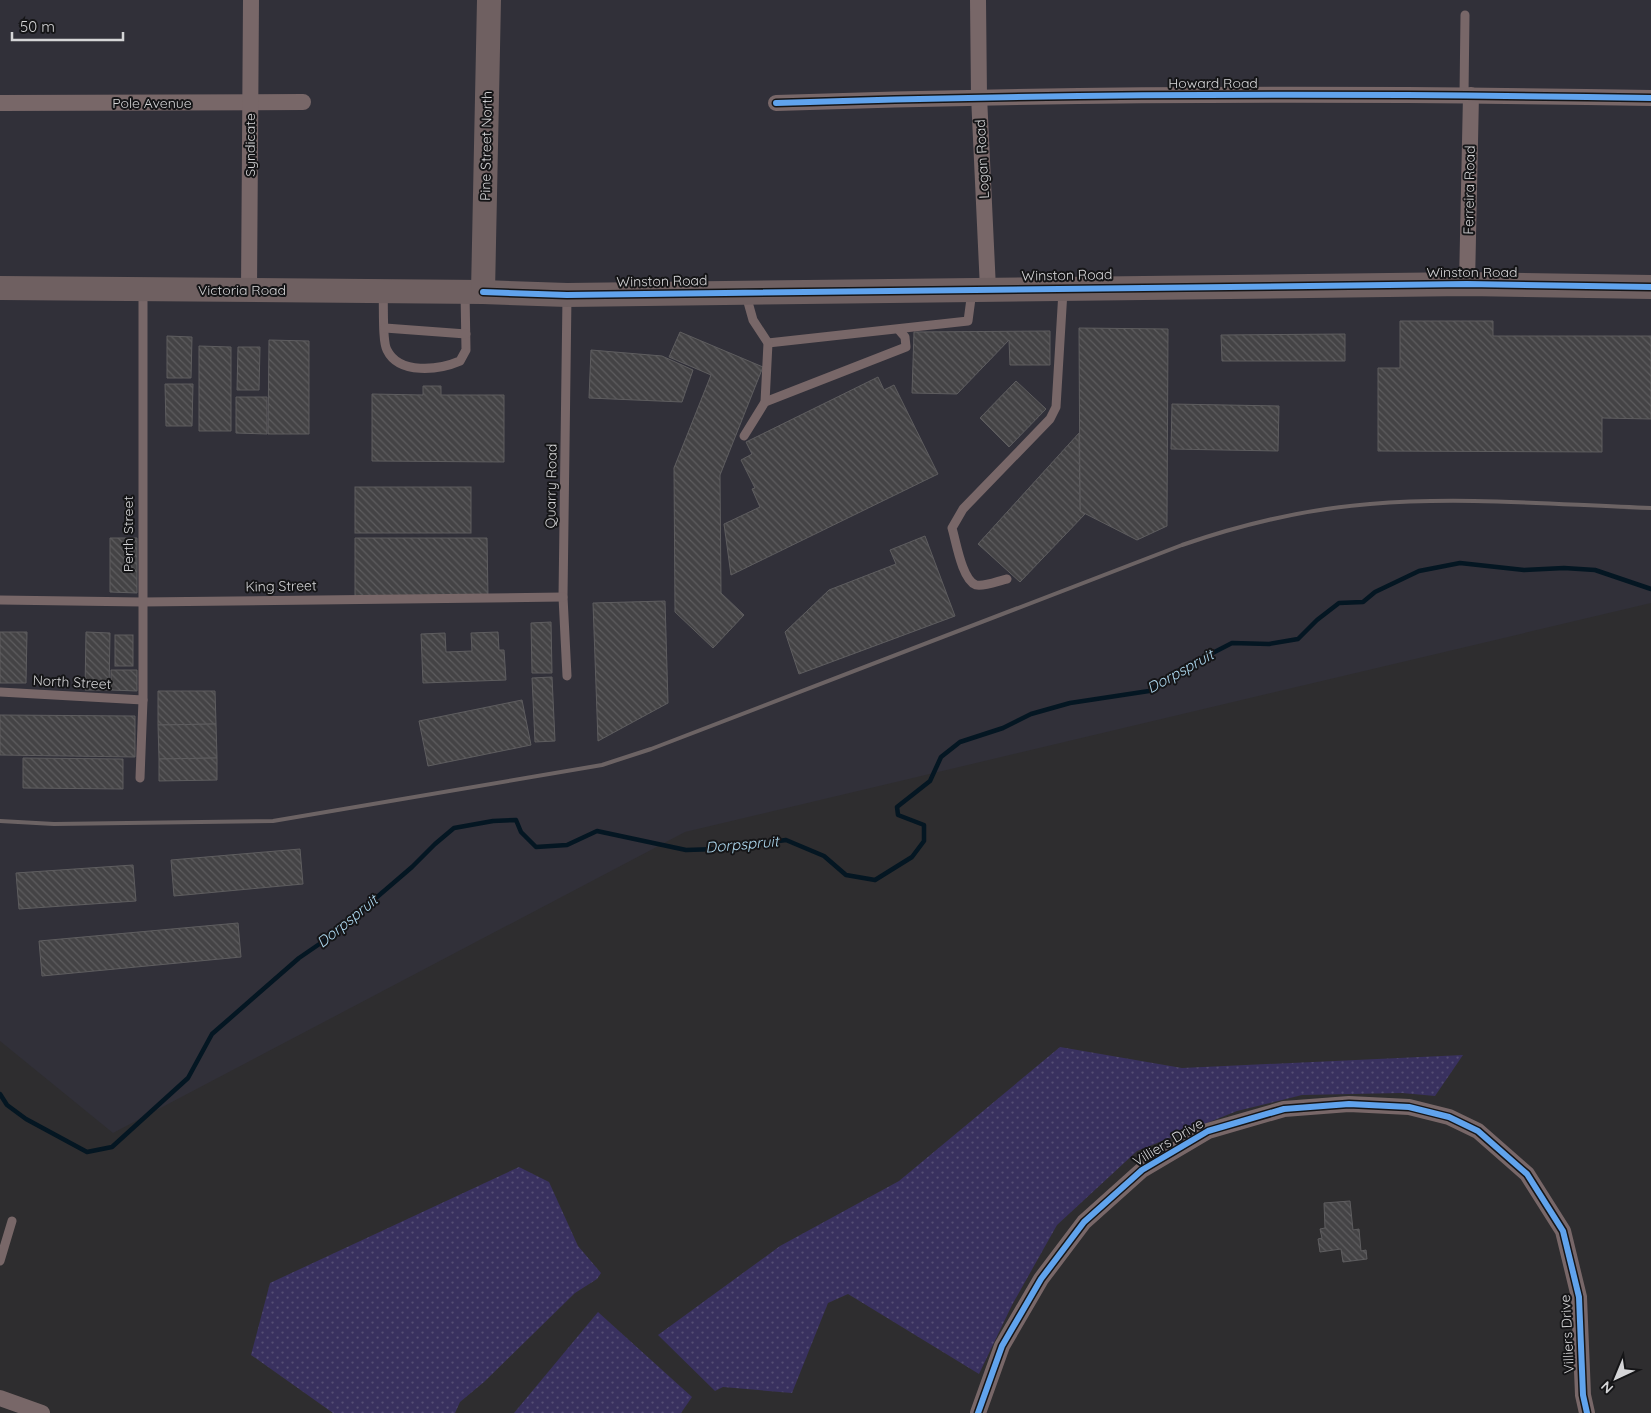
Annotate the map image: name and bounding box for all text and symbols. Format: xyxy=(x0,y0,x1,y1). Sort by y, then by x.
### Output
scale bar xyxy=(12,10,124,42)
text: 50 m xyxy=(20,17,55,36)
street label: Howard Road xyxy=(1168,74,1258,92)
street label: Pine Street North xyxy=(476,91,496,201)
street label: Pole Avenue xyxy=(112,94,192,112)
street label: Syndicate xyxy=(241,113,259,177)
street label: Logan Road xyxy=(971,119,993,199)
street label: Ferreira Road xyxy=(1459,145,1479,235)
street label: Winston Road xyxy=(1427,263,1517,281)
street label: Winston Road xyxy=(1021,265,1113,285)
street label: Winston Road xyxy=(616,271,708,291)
street label: Victoria Road xyxy=(198,281,286,299)
street label: Quarry Road xyxy=(541,444,561,528)
street label: Perth Street xyxy=(119,496,137,572)
street label: King Street xyxy=(245,576,317,596)
water label: Dorpspruit xyxy=(1143,644,1218,697)
street label: North Street xyxy=(32,671,112,693)
water label: Dorpspruit xyxy=(705,831,781,857)
water label: Dorpspruit xyxy=(312,889,383,952)
street label: Villiers Drive xyxy=(1129,1114,1207,1170)
street label: Villiers Drive xyxy=(1556,1294,1578,1374)
north arrow xyxy=(1591,1353,1641,1403)
text: N xyxy=(1597,1377,1617,1397)

